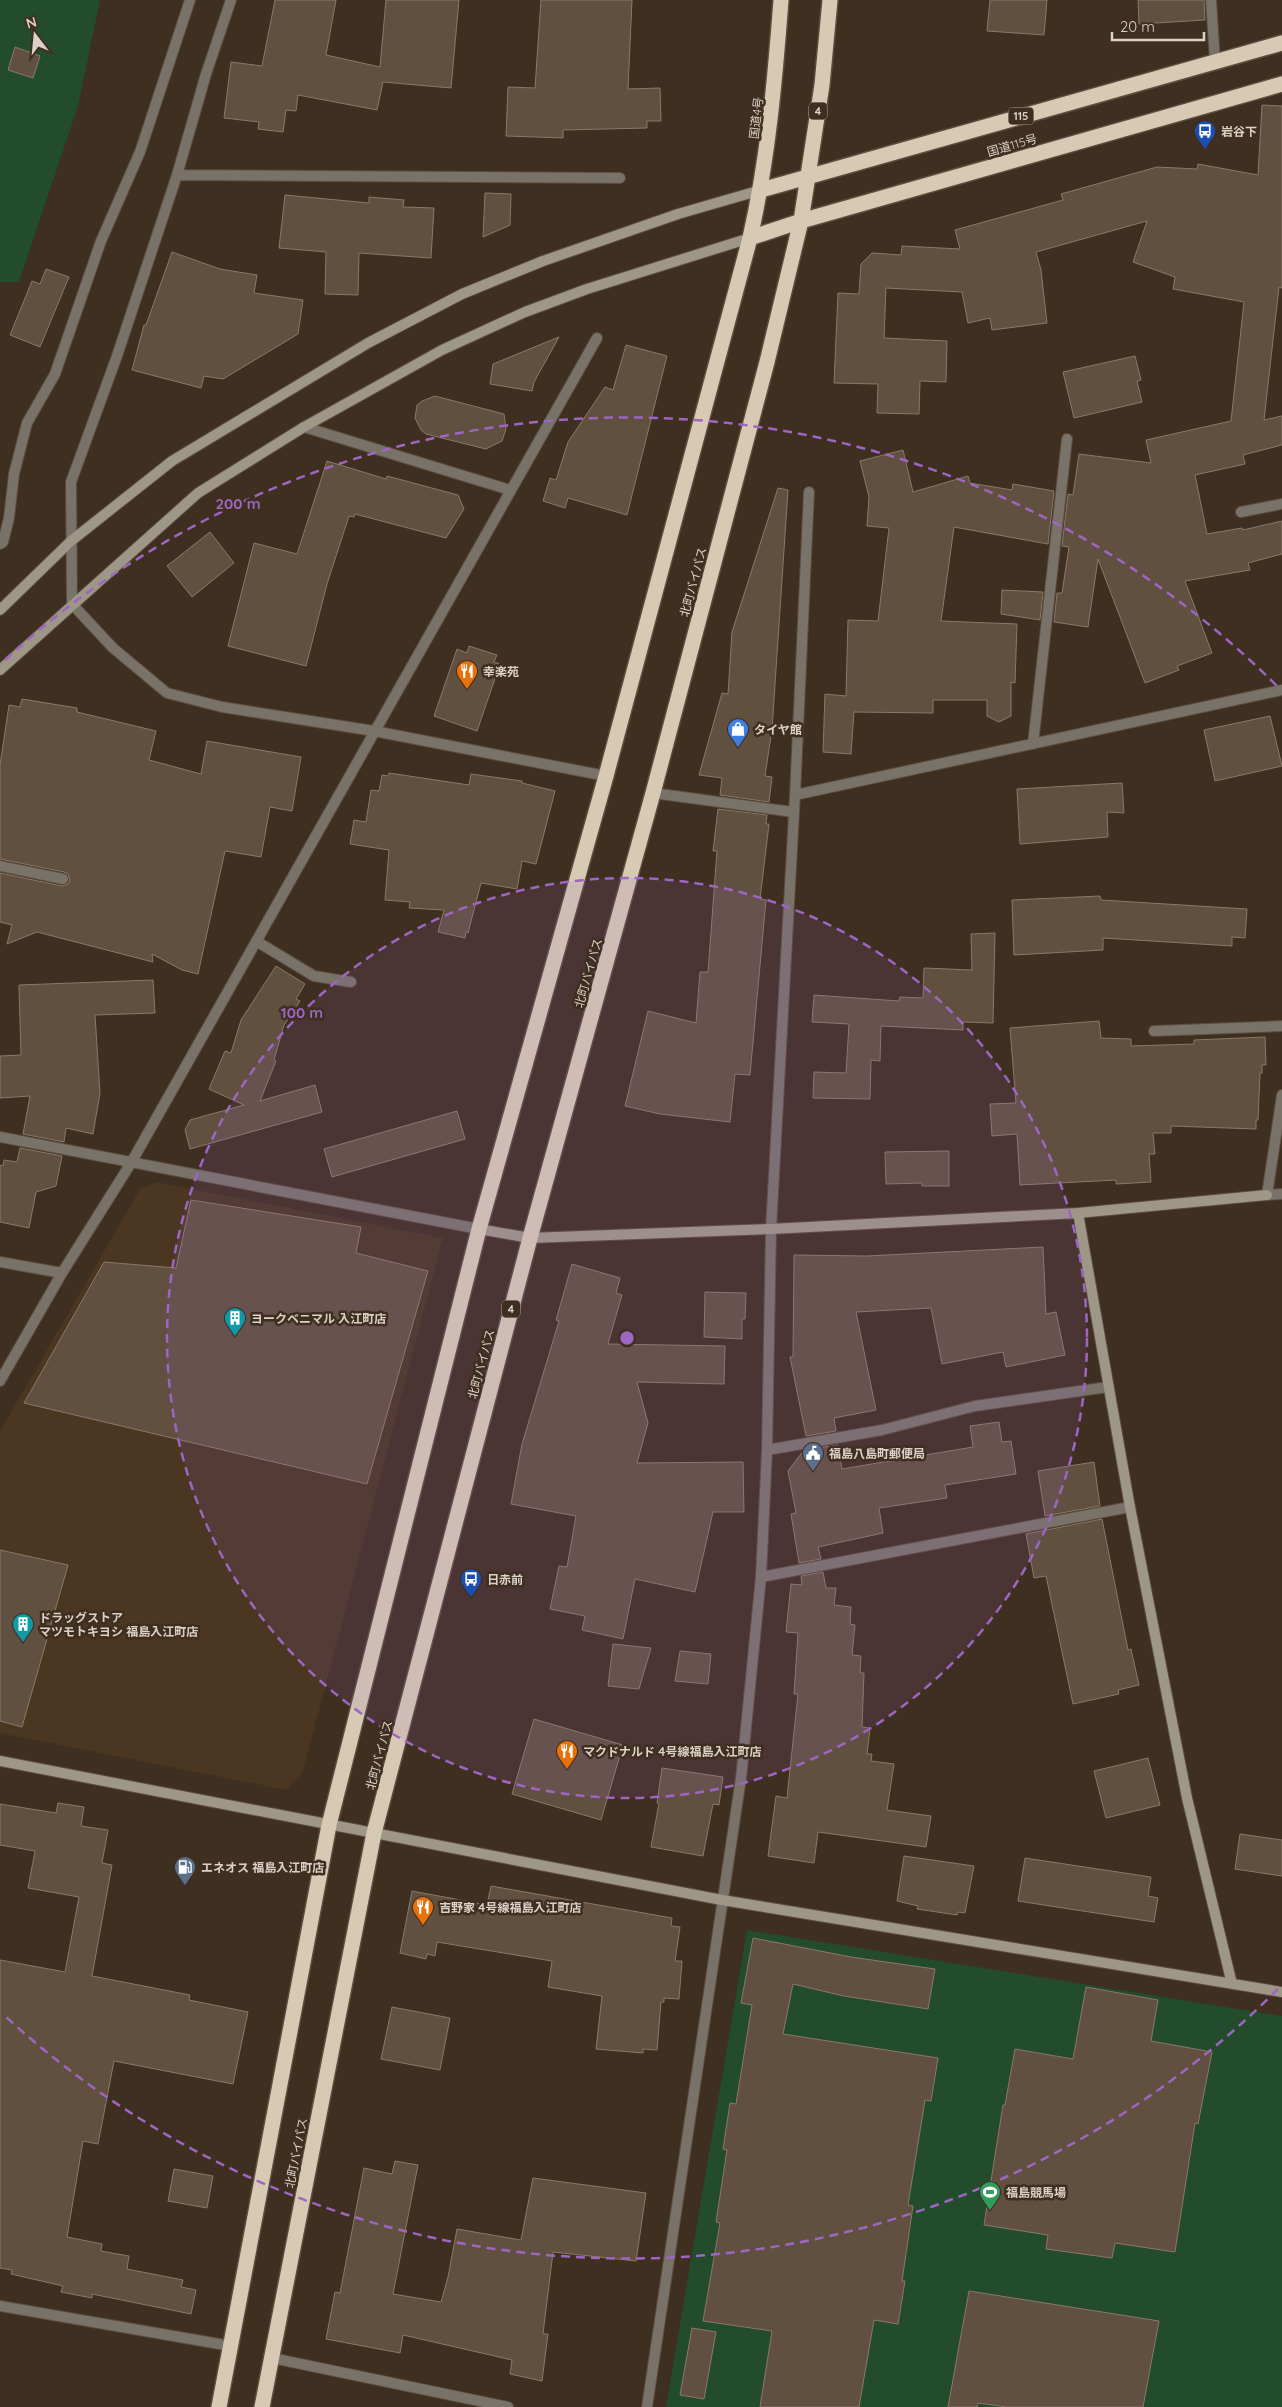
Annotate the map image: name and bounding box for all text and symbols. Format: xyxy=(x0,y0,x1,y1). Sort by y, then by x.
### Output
north arrow xyxy=(10,10,60,60)
scale bar xyxy=(1112,10,1204,42)
text: N xyxy=(24,12,39,33)
text: 20 m xyxy=(1120,17,1155,36)
street label: 国道4号 xyxy=(746,96,766,140)
road number: 4 xyxy=(809,102,827,120)
road number: 115 xyxy=(1008,108,1034,124)
bus stop icon: 岩谷下 xyxy=(1193,119,1217,150)
place label: 岩谷下 xyxy=(1221,124,1257,139)
street label: 国道115号 xyxy=(985,131,1039,159)
text: 200 m xyxy=(216,494,261,513)
street label: 北町バイパス xyxy=(676,545,710,619)
restaurant icon: 幸楽苑 xyxy=(455,659,479,690)
place label: 幸楽苑 xyxy=(483,664,519,679)
shop icon: タイヤ館 xyxy=(726,717,750,748)
place label: タイヤ館 xyxy=(754,722,802,737)
street label: 北町バイパス xyxy=(571,936,605,1010)
text: 100 m xyxy=(281,1003,323,1022)
road number: 4 xyxy=(502,1300,520,1318)
building icon: ヨークベニマル 入江町店 xyxy=(223,1306,247,1337)
place label: ヨークベニマル 入江町店 xyxy=(251,1311,386,1326)
street label: 北町バイパス xyxy=(464,1327,498,1401)
centre of rings xyxy=(618,1329,636,1347)
public building icon: 福島八島町郵便局 xyxy=(801,1441,825,1472)
place label: 福島八島町郵便局 xyxy=(829,1446,925,1461)
bus stop icon: 日赤前 xyxy=(459,1567,483,1598)
place label: 日赤前 xyxy=(487,1572,523,1587)
place label: ドラッグストア マツモトキヨシ 福島入江町店 xyxy=(39,1610,198,1639)
building icon: ドラッグストア マツモトキヨシ 福島入江町店 xyxy=(11,1612,35,1643)
street label: 北町バイパス xyxy=(362,1718,396,1792)
restaurant icon: マクドナルド 4号線福島入江町店 xyxy=(555,1739,579,1770)
place label: マクドナルド 4号線福島入江町店 xyxy=(583,1744,761,1759)
fuel station icon: エネオス 福島入江町店 xyxy=(173,1855,197,1886)
place label: エネオス 福島入江町店 xyxy=(201,1860,324,1875)
restaurant icon: 吉野家 4号線福島入江町店 xyxy=(411,1895,435,1926)
place label: 吉野家 4号線福島入江町店 xyxy=(439,1900,581,1915)
street label: 北町バイパス xyxy=(282,2116,310,2190)
sports icon: 福島競馬場 xyxy=(978,2180,1002,2211)
place label: 福島競馬場 xyxy=(1006,2185,1066,2200)

